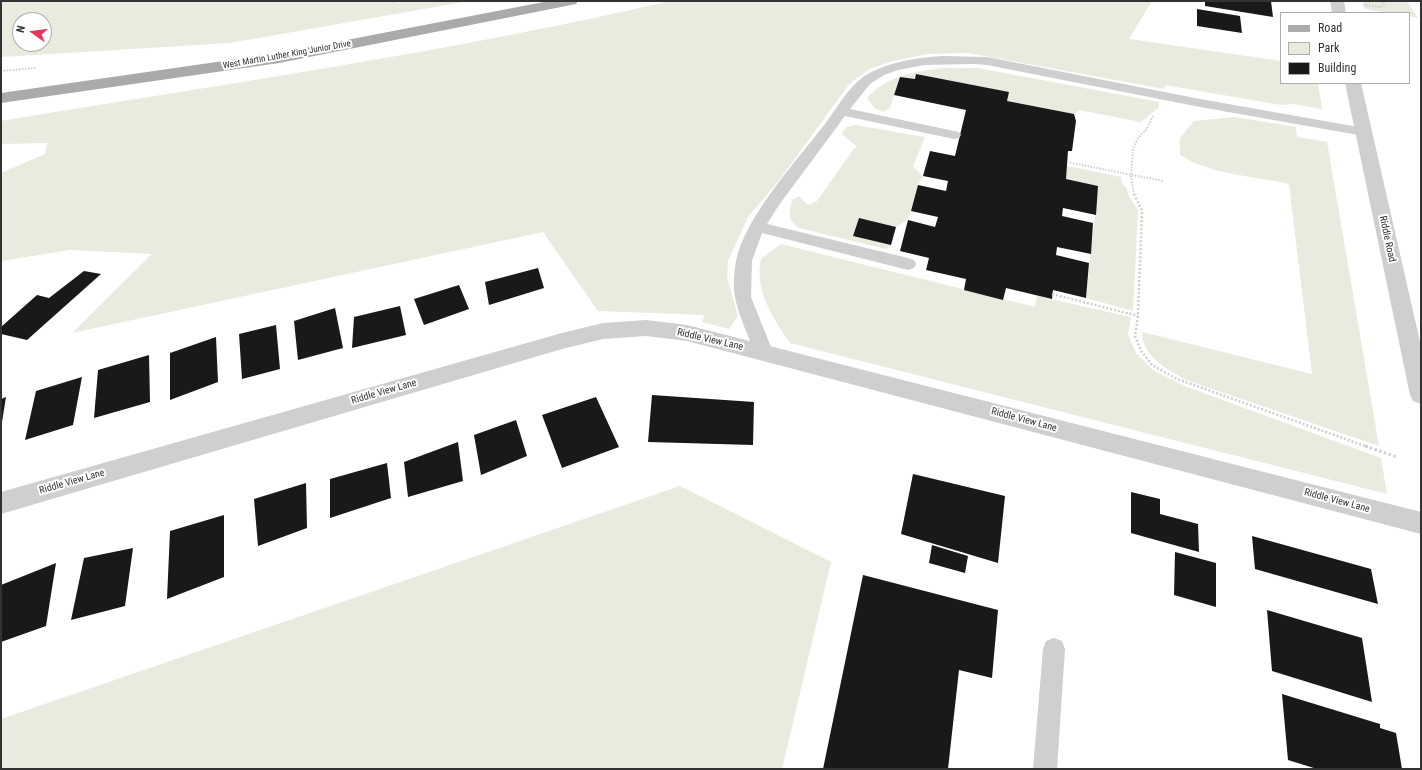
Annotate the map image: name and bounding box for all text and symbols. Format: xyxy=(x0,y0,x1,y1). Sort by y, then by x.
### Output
north arrow xyxy=(12,12,52,52)
legend xyxy=(1280,12,1410,84)
text: Road xyxy=(1318,21,1342,35)
text: N xyxy=(14,24,28,34)
street label: West Martin Luther King Junior Drive xyxy=(222,38,352,72)
text: Park xyxy=(1318,41,1339,55)
text: Building xyxy=(1318,61,1356,75)
street label: Riddle Road xyxy=(1376,215,1398,263)
street label: Riddle View Lane xyxy=(676,327,744,353)
street label: Riddle View Lane xyxy=(350,377,418,407)
street label: Riddle View Lane xyxy=(990,406,1058,434)
street label: Riddle View Lane xyxy=(38,467,106,497)
street label: Riddle View Lane xyxy=(1303,487,1371,515)

